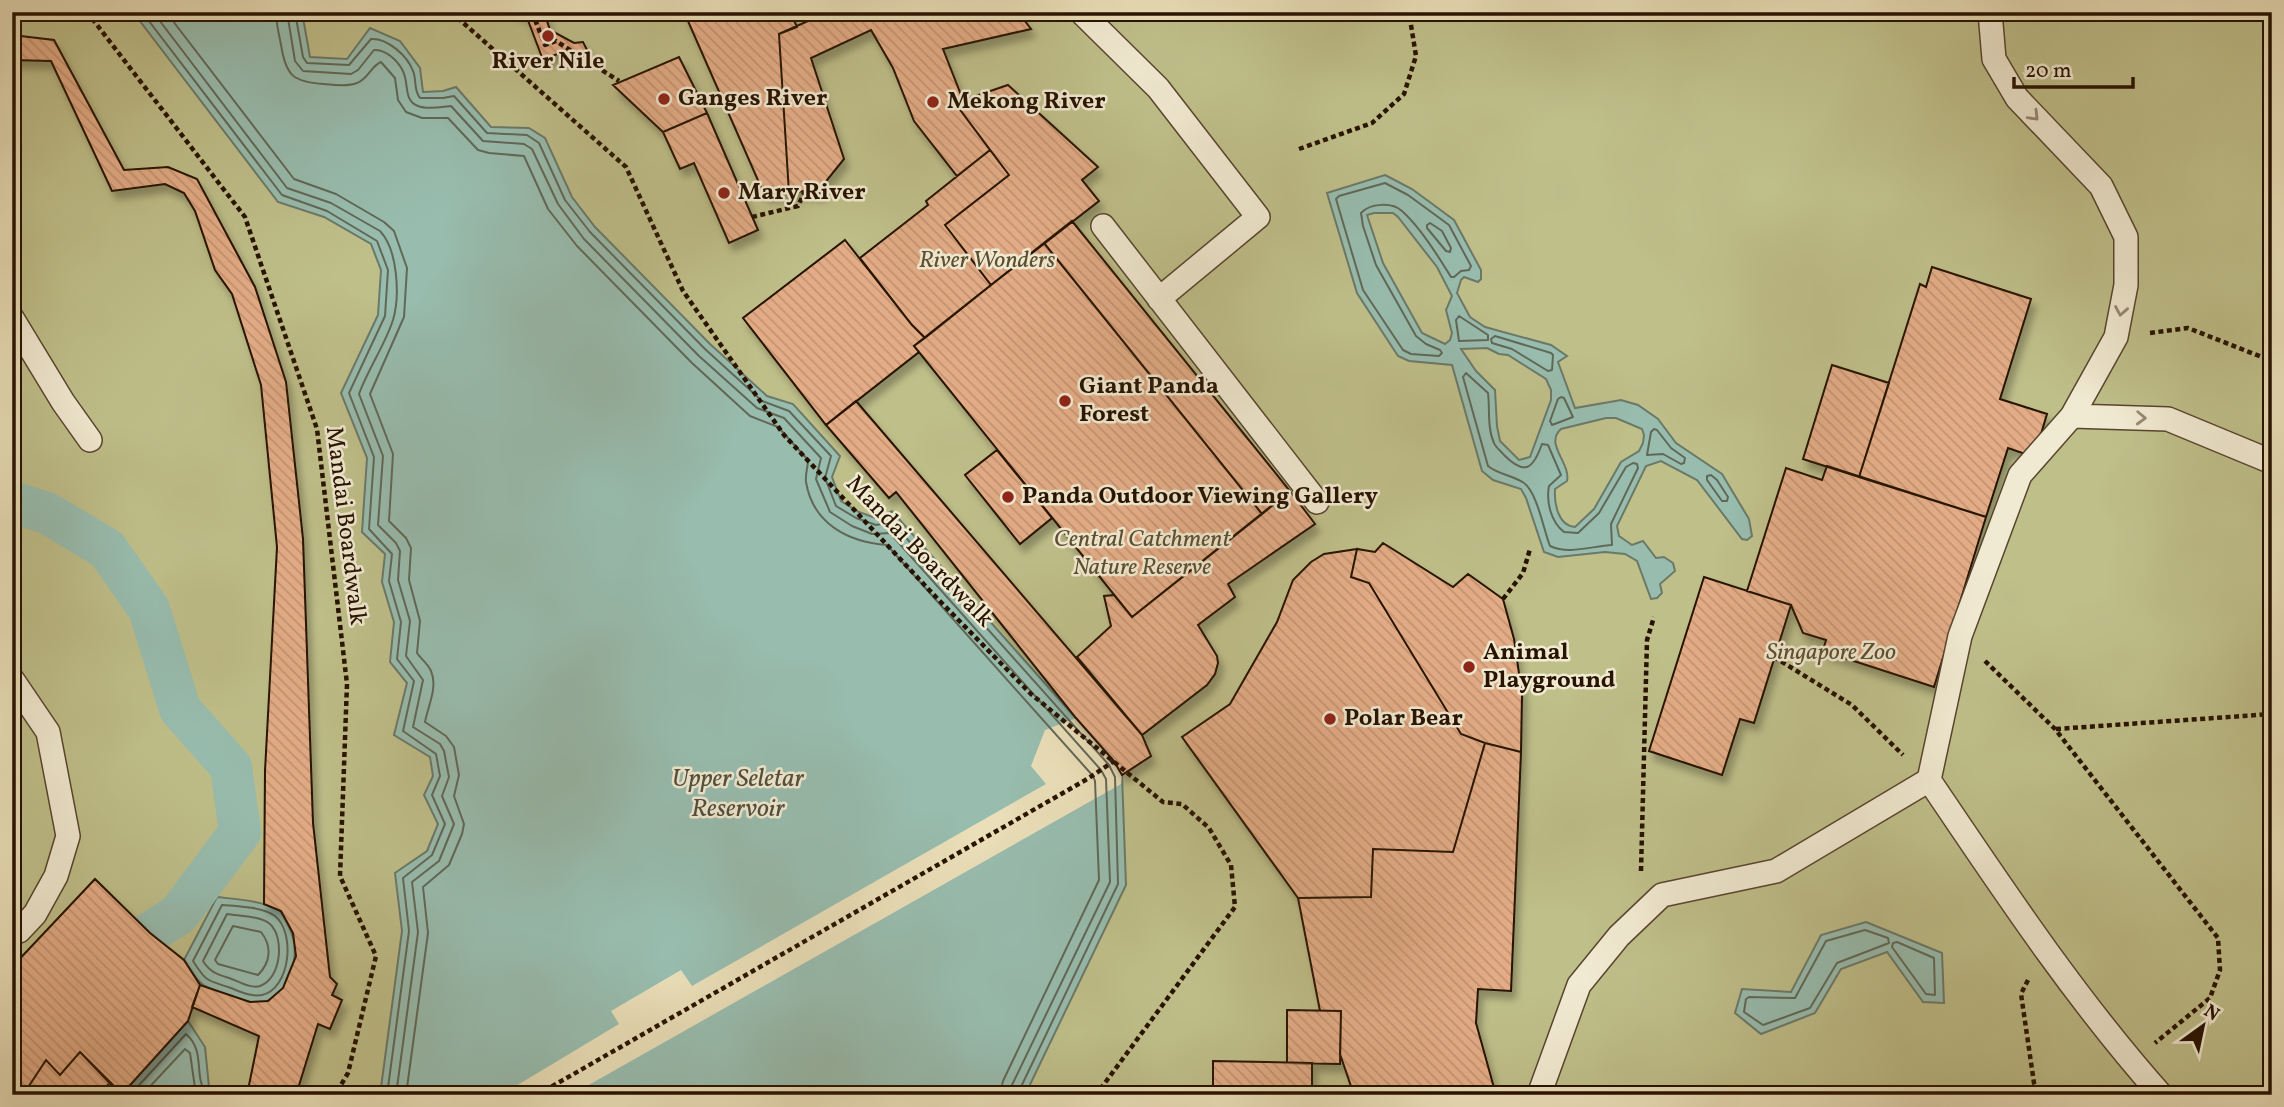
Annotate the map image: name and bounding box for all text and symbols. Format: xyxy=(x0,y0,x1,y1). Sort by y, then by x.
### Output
marker: River Nile xyxy=(540,28,556,44)
place label: River Nile xyxy=(491,45,605,79)
scale bar xyxy=(2014,46,2134,90)
text: 20 m xyxy=(2025,57,2071,86)
place label: Ganges River xyxy=(678,82,827,116)
place label: Mekong River xyxy=(947,85,1106,119)
marker: Ganges River xyxy=(656,91,672,107)
marker: Mekong River xyxy=(925,94,941,110)
one-way arrow xyxy=(2026,108,2039,121)
place label: Mary River xyxy=(738,176,866,210)
marker: Mary River xyxy=(716,185,732,201)
park label: River Wonders xyxy=(919,244,1055,278)
one-way arrow xyxy=(2114,305,2129,317)
place label: Giant Panda Forest xyxy=(1079,370,1219,432)
marker: Giant Panda Forest xyxy=(1057,393,1073,409)
one-way arrow xyxy=(2136,410,2146,426)
street label: Mandai Boardwalk xyxy=(316,425,374,627)
street label: Mandai Boardwalk xyxy=(837,468,1001,636)
place label: Panda Outdoor Viewing Gallery xyxy=(1022,480,1378,514)
marker: Panda Outdoor Viewing Gallery xyxy=(1000,489,1016,505)
park label: Central Catchment Nature Reserve xyxy=(1054,523,1231,585)
place label: Animal Playground xyxy=(1483,636,1616,698)
park label: Singapore Zoo xyxy=(1766,636,1896,670)
marker: Animal Playground xyxy=(1461,659,1477,675)
place label: Polar Bear xyxy=(1344,702,1463,736)
marker: Polar Bear xyxy=(1322,711,1338,727)
water label: Upper Seletar Reservoir xyxy=(672,761,805,827)
north arrow xyxy=(2168,992,2238,1062)
text: N xyxy=(2198,999,2224,1028)

